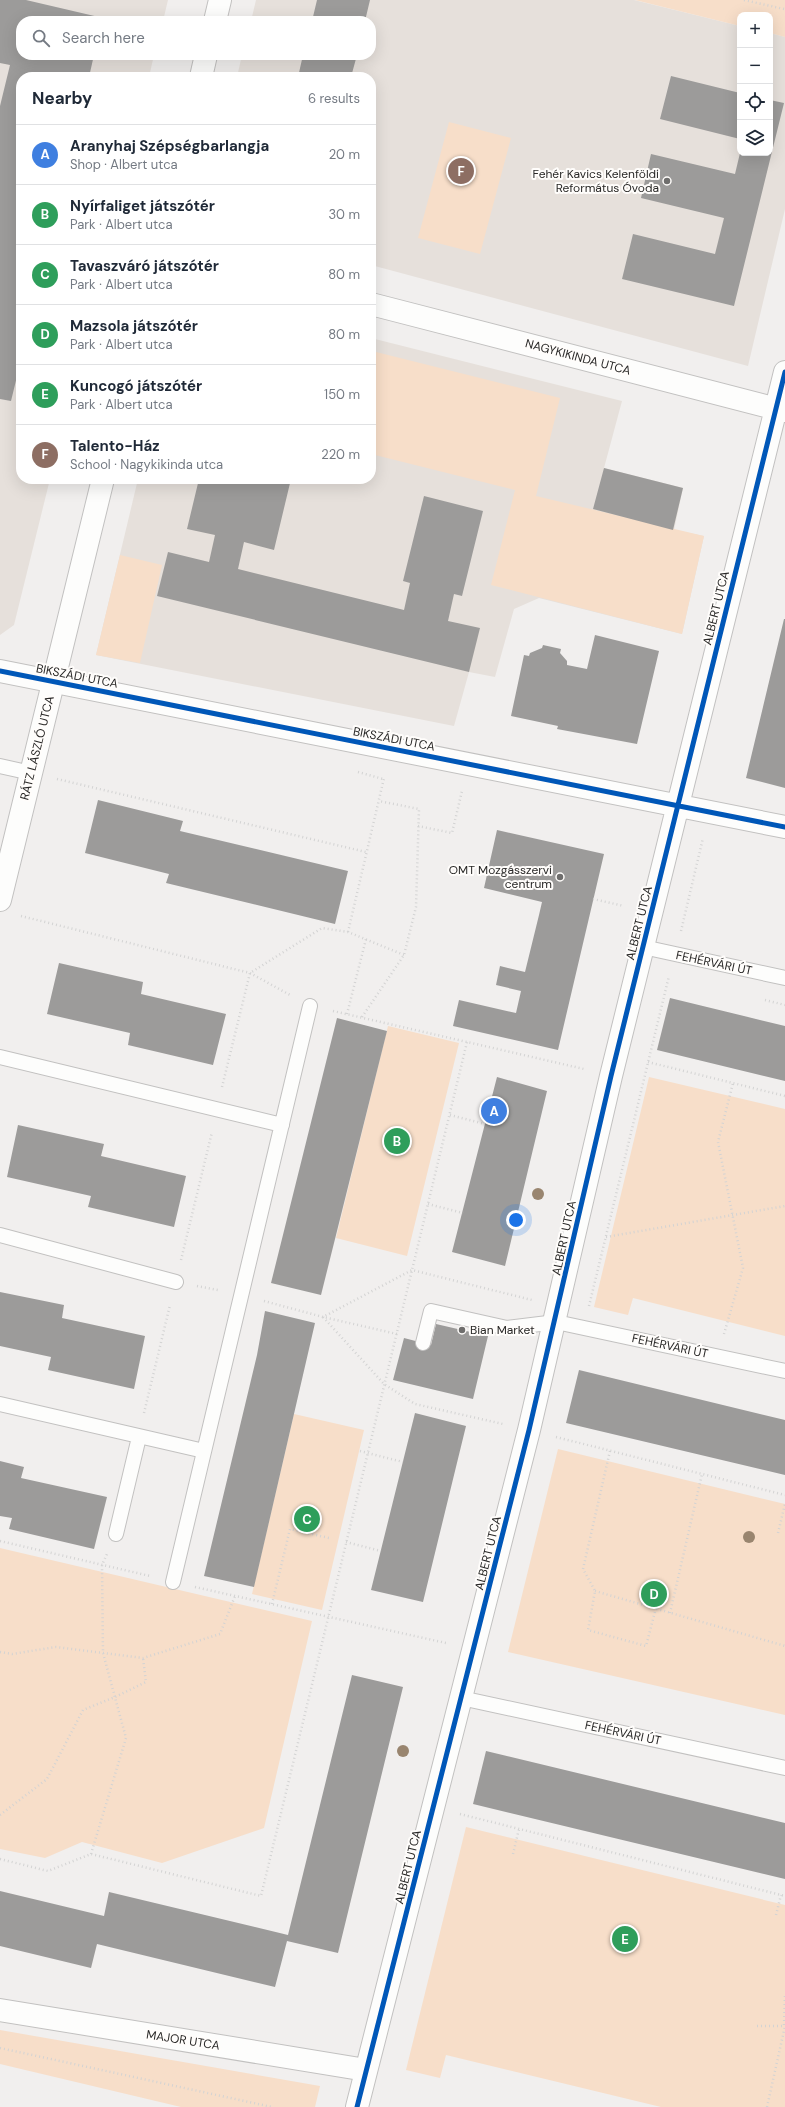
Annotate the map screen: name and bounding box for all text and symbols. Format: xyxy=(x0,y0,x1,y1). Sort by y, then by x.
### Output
map controls xyxy=(737,12,773,156)
button: + xyxy=(737,12,773,48)
search box xyxy=(16,16,376,60)
icon: search xyxy=(30,27,52,49)
text: Search here xyxy=(62,28,145,48)
button: − xyxy=(737,48,773,84)
button: locate xyxy=(737,84,773,120)
text: Nearby xyxy=(32,87,92,109)
text: 6 results xyxy=(308,90,360,107)
button: layers xyxy=(737,120,773,156)
text: Aranyhaj Szépségbarlangja xyxy=(70,136,269,156)
text: A xyxy=(40,146,50,163)
text: 20 m xyxy=(329,146,360,163)
text: Shop · Albert utca xyxy=(70,156,178,173)
pin: F xyxy=(448,156,474,186)
place label: Fehér Kavics Kelenföldi Református Óvoda xyxy=(532,166,659,196)
marker: Fehér Kavics Kelenföldi Református Óvoda xyxy=(662,176,672,186)
text: Nyírfaliget játszótér xyxy=(70,196,215,216)
text: B xyxy=(41,206,49,223)
text: 30 m xyxy=(328,206,360,223)
text: Park · Albert utca xyxy=(70,216,172,233)
text: Tavaszváró játszótér xyxy=(70,256,219,276)
text: C xyxy=(40,266,50,283)
text: 80 m xyxy=(328,266,360,283)
text: Park · Albert utca xyxy=(70,276,172,293)
text: Mazsola játszótér xyxy=(70,316,198,336)
text: D xyxy=(40,326,50,343)
text: 80 m xyxy=(328,326,360,343)
street label: NAGYKIKINDA UTCA xyxy=(523,335,633,379)
text: Park · Albert utca xyxy=(70,336,172,353)
text: Kuncogó játszótér xyxy=(70,376,202,396)
text: E xyxy=(41,386,49,403)
text: 150 m xyxy=(324,386,360,403)
text: Park · Albert utca xyxy=(70,396,172,413)
text: Talento-Ház xyxy=(70,436,160,456)
text: F xyxy=(41,446,49,463)
text: 220 m xyxy=(321,446,360,463)
text: School · Nagykikinda utca xyxy=(70,456,223,473)
street label: ALBERT UTCA xyxy=(699,569,733,647)
street label: BIKSZÁDI UTCA xyxy=(35,660,119,692)
street label: RÁTZ LÁSZLÓ UTCA xyxy=(16,694,58,802)
street label: BIKSZÁDI UTCA xyxy=(352,723,436,755)
place label: OMT Mozgásszervi centrum xyxy=(449,862,552,892)
marker: OMT Mozgásszervi centrum xyxy=(555,872,565,882)
street label: ALBERT UTCA xyxy=(622,884,656,962)
street label: FEHÉRVÁRI ÚT xyxy=(674,947,754,979)
pin: A xyxy=(481,1096,507,1126)
pin: B xyxy=(384,1126,410,1156)
street label: ALBERT UTCA xyxy=(548,1199,580,1277)
your location xyxy=(506,1210,526,1230)
place label: Bian Market xyxy=(470,1322,535,1338)
marker: Bian Market xyxy=(457,1325,467,1335)
street label: FEHÉRVÁRI ÚT xyxy=(630,1330,710,1362)
pin: C xyxy=(294,1504,320,1534)
street label: ALBERT UTCA xyxy=(471,1514,505,1592)
pin: D xyxy=(641,1579,667,1609)
street label: FEHÉRVÁRI ÚT xyxy=(583,1717,663,1749)
street label: ALBERT UTCA xyxy=(391,1828,425,1906)
pin: E xyxy=(612,1924,638,1954)
street label: MAJOR UTCA xyxy=(145,2026,221,2054)

